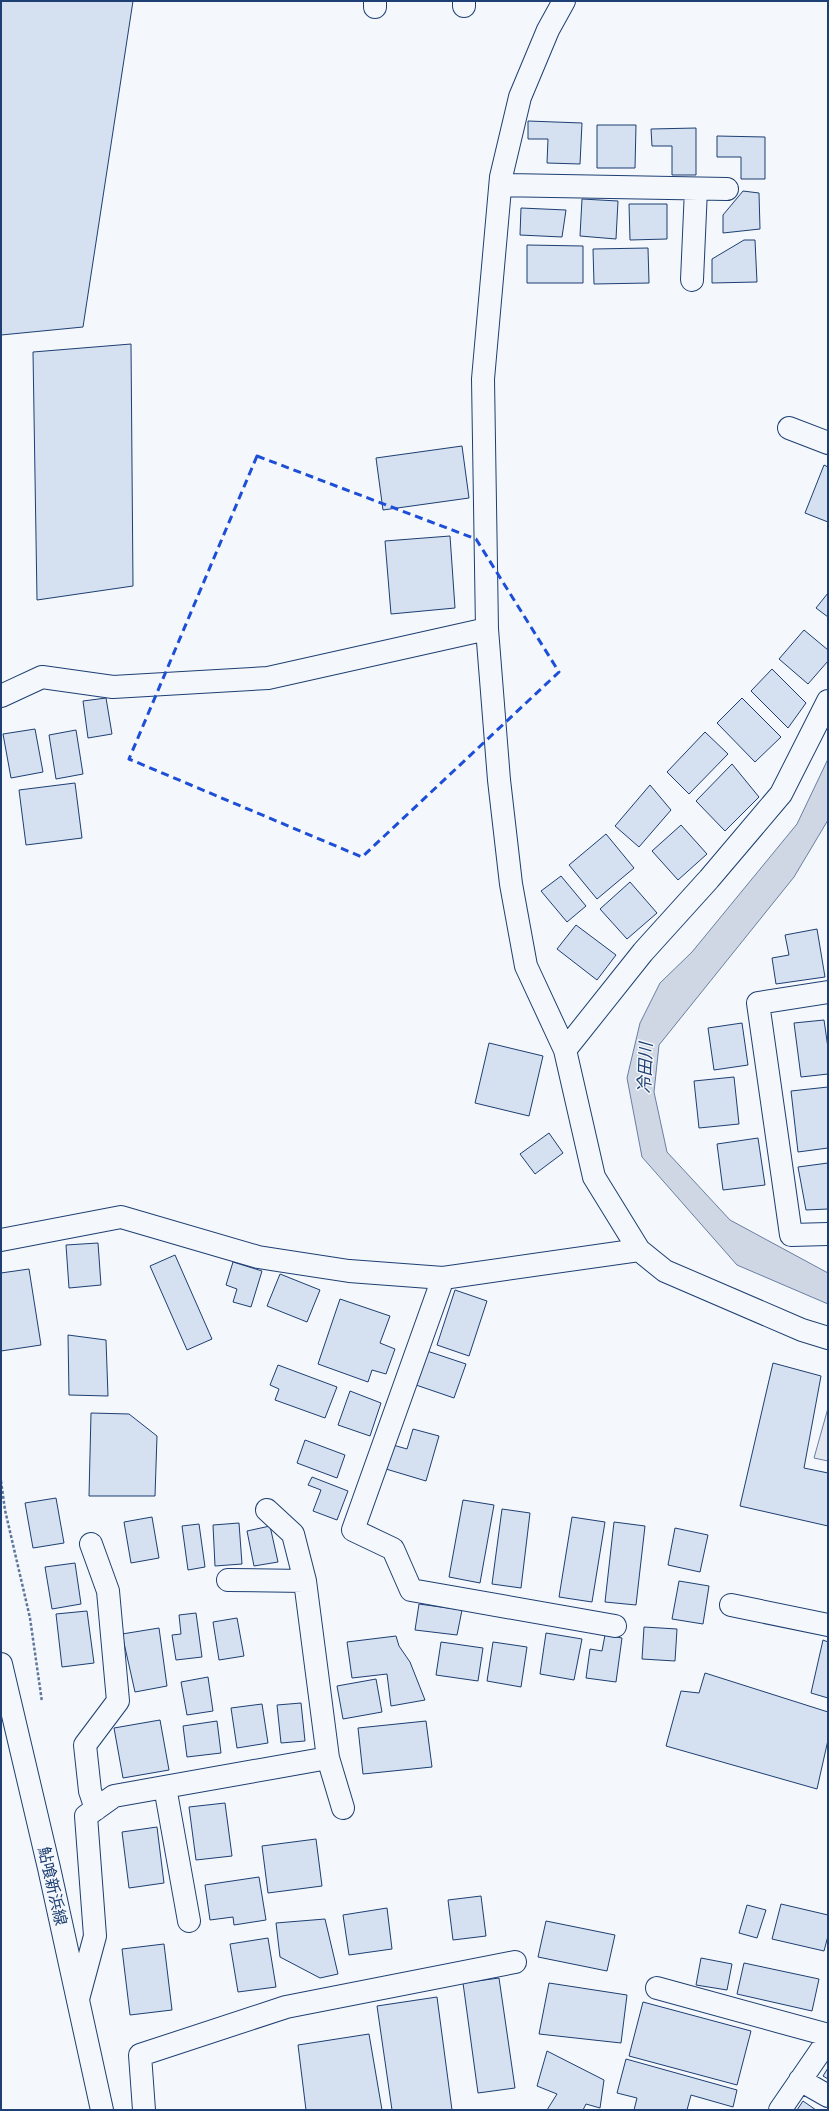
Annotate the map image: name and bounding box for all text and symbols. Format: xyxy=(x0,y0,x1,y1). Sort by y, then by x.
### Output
water label: 冷田川 xyxy=(632,1040,658,1094)
street label: 鮎喰新浜線 xyxy=(32,1845,73,1928)

